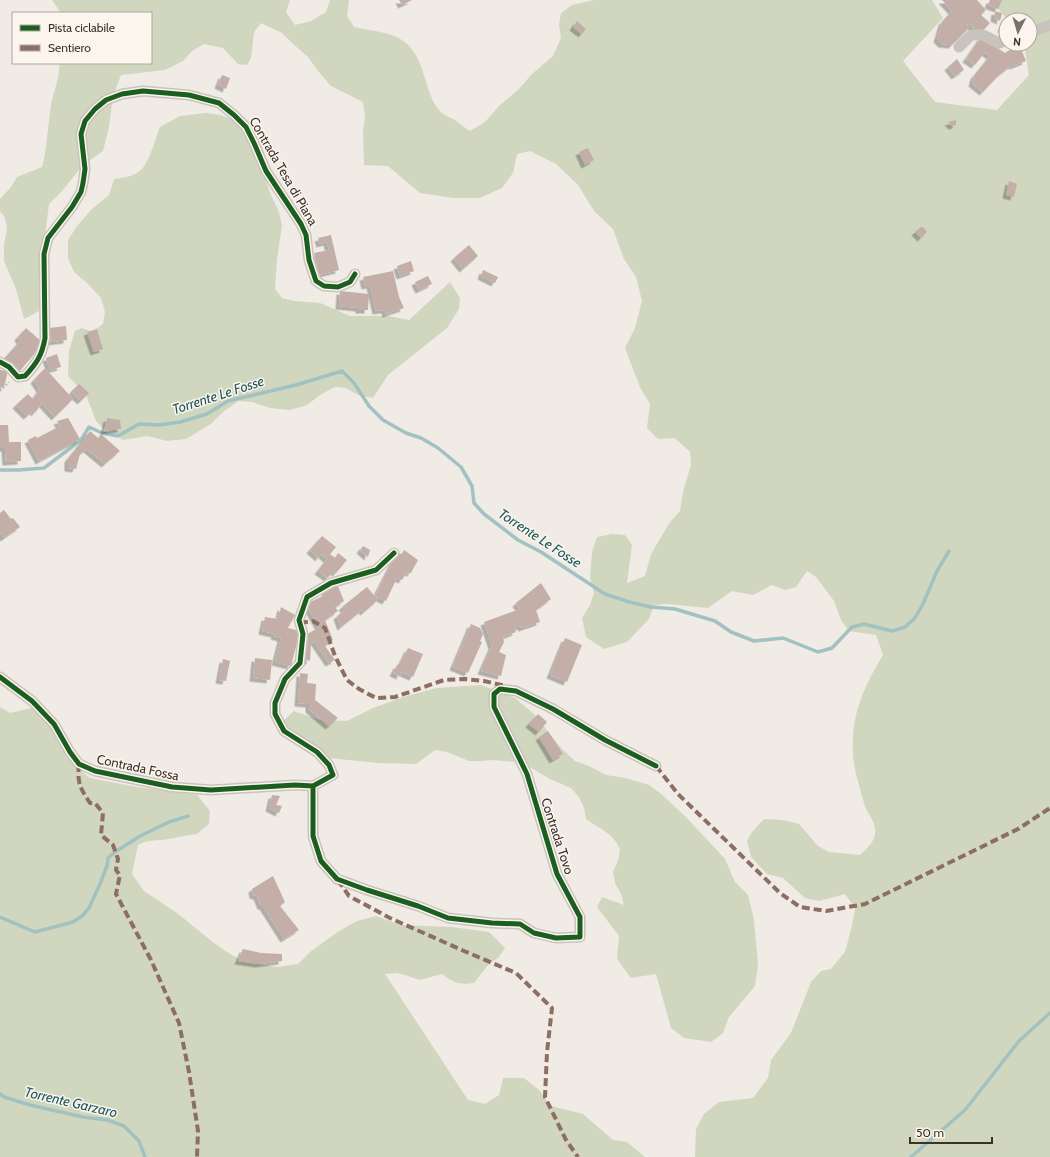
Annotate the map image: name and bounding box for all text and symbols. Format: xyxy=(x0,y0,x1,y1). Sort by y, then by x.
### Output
legend xyxy=(12,12,152,64)
north arrow xyxy=(998,12,1038,52)
text: Pista ciclabile xyxy=(48,20,115,35)
text: N xyxy=(1013,35,1022,49)
text: Sentiero xyxy=(48,40,91,55)
street label: Contrada Tesa di Piana xyxy=(246,114,322,229)
water label: Torrente Le Fosse xyxy=(170,372,267,418)
water label: Torrente Le Fosse xyxy=(495,504,585,572)
street label: Contrada Fossa xyxy=(95,750,181,784)
street label: Contrada Tovo xyxy=(538,796,578,876)
water label: Torrente Garzaro xyxy=(23,1083,119,1121)
scale bar xyxy=(910,1119,992,1145)
text: 50 m xyxy=(916,1125,944,1140)

